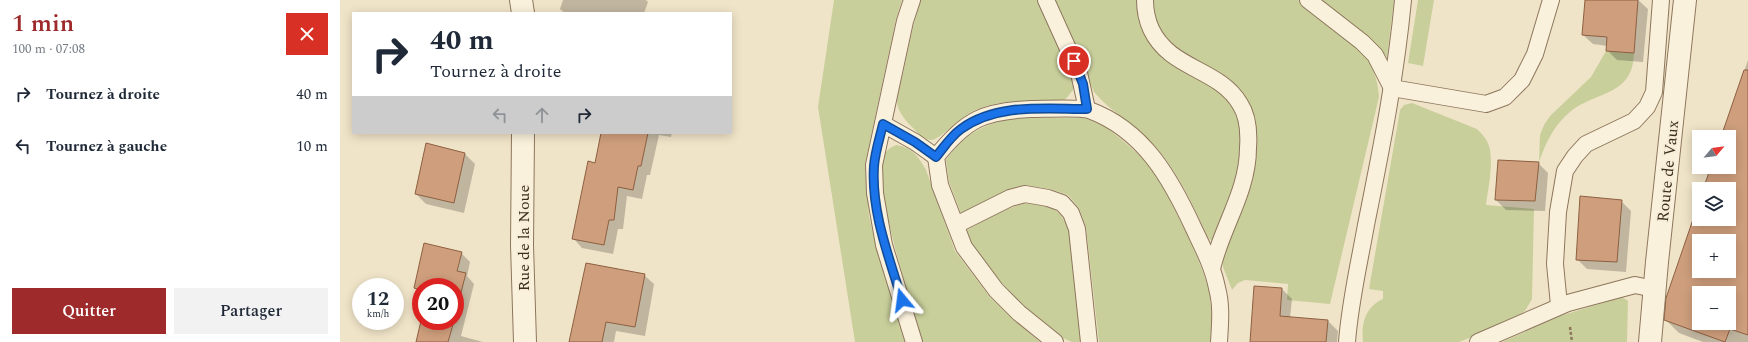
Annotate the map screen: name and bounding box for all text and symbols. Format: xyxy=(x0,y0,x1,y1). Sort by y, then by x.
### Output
text: 1 min xyxy=(12,6,74,42)
button: close xyxy=(286,13,328,55)
text: 40 m xyxy=(430,19,494,62)
icon: right xyxy=(364,28,416,80)
text: 100 m · 07:08 xyxy=(12,39,85,59)
pin xyxy=(1057,44,1091,78)
icon: arrive xyxy=(1063,50,1085,72)
text: Tournez à droite xyxy=(430,58,562,85)
icon: right xyxy=(12,83,34,105)
text: Tournez à droite xyxy=(46,83,160,106)
text: 40 m xyxy=(296,83,328,106)
icon: left xyxy=(489,104,511,126)
icon: ahead xyxy=(531,104,553,126)
icon: right xyxy=(573,104,595,126)
street label: Route de Vaux xyxy=(1651,119,1685,223)
north arrow xyxy=(1692,130,1736,174)
map controls xyxy=(1692,130,1736,330)
icon: left xyxy=(12,135,34,157)
text: Tournez à gauche xyxy=(46,135,167,158)
text: 10 m xyxy=(296,135,328,158)
button: layers xyxy=(1692,182,1736,226)
street label: Rue de la Noue xyxy=(512,185,536,291)
button: + xyxy=(1692,234,1736,278)
speed limit sign: 20 xyxy=(412,278,464,330)
position arrow xyxy=(881,279,923,321)
text: 12 xyxy=(367,284,389,314)
button: − xyxy=(1692,286,1736,330)
button: Quitter xyxy=(12,288,166,334)
button: Partager xyxy=(174,288,328,334)
text: km/h xyxy=(367,306,389,322)

